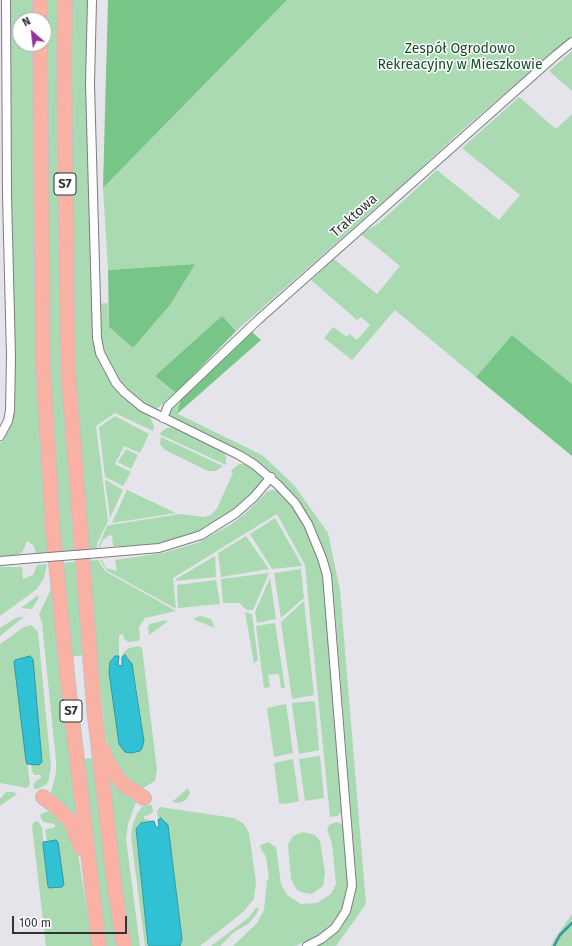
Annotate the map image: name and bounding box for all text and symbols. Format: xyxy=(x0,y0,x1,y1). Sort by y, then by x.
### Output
north arrow xyxy=(12,12,52,52)
text: N xyxy=(20,14,33,29)
park label: Zespół Ogrodowo Rekreacyjny w Mieszkowie xyxy=(377,41,543,74)
road number: S7 xyxy=(54,173,76,195)
street label: Traktowa xyxy=(327,191,381,241)
road number: S7 xyxy=(60,700,82,722)
scale bar xyxy=(14,908,129,934)
text: 100 m xyxy=(19,916,51,930)

